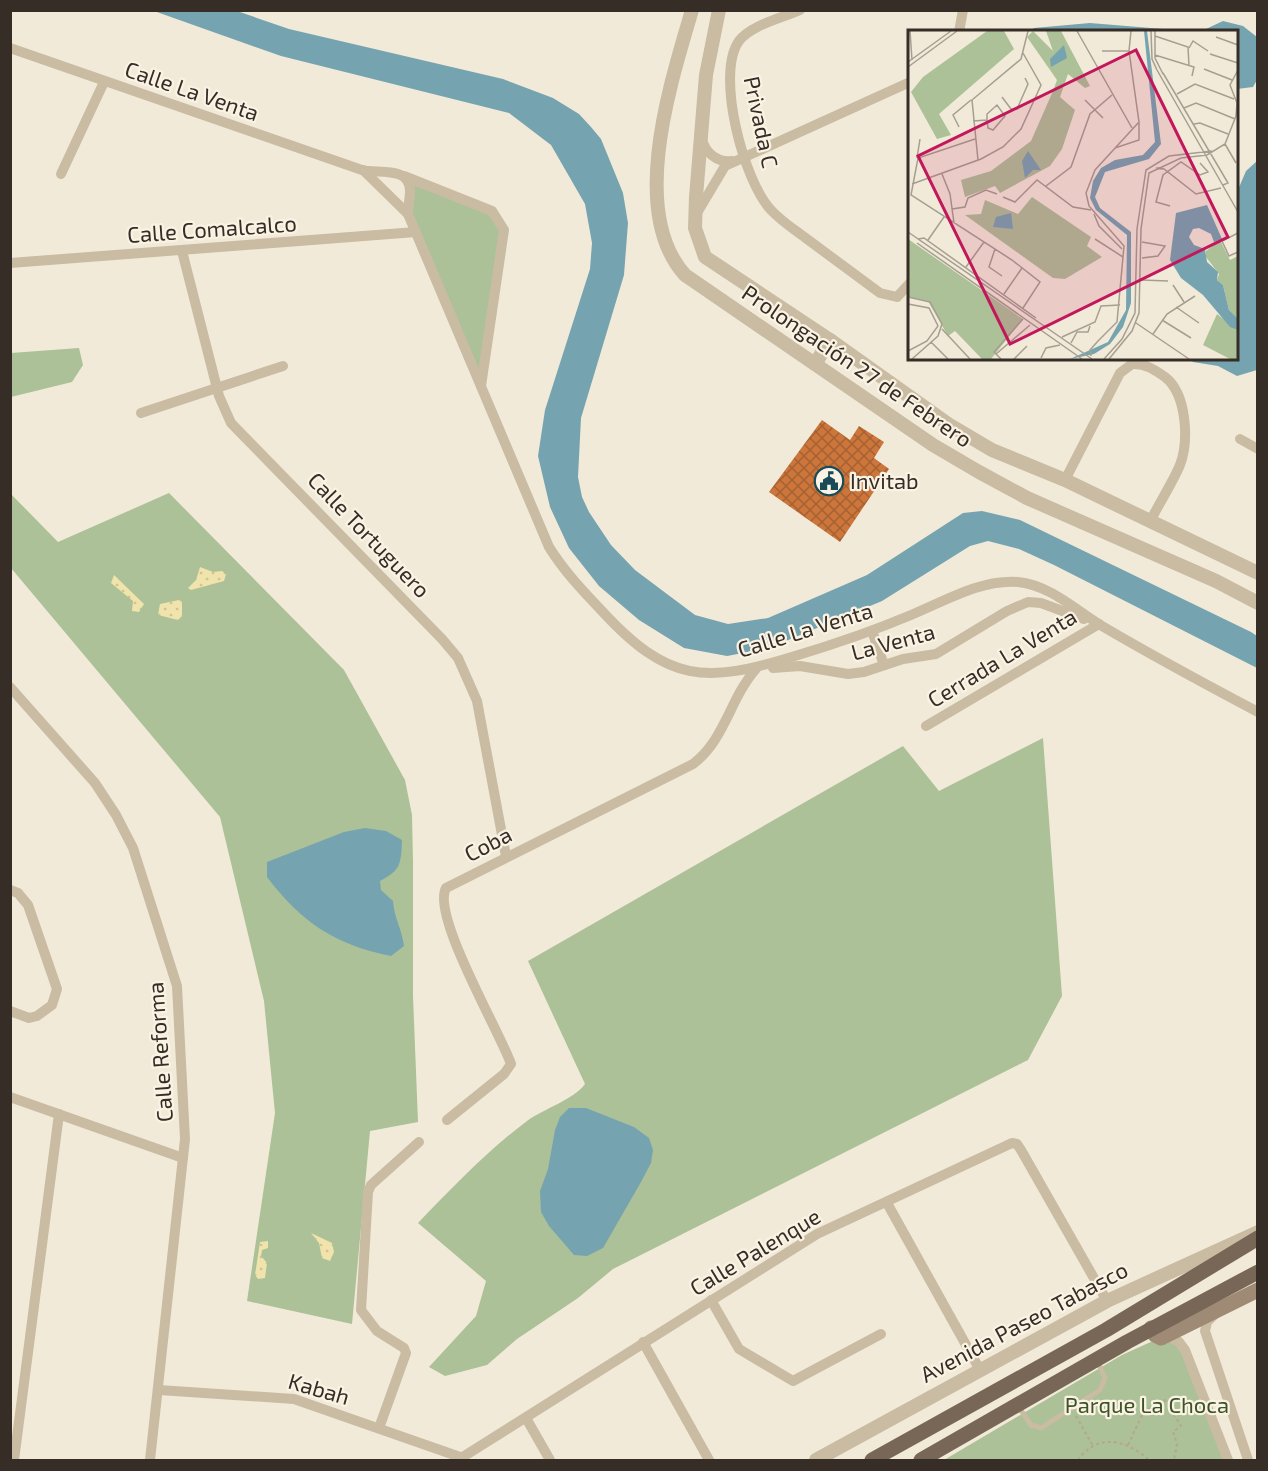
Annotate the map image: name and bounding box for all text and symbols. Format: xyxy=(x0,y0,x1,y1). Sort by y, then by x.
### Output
inset map xyxy=(908,30,1238,360)
street label: Calle La Venta xyxy=(122,55,263,125)
street label: Privada C xyxy=(740,74,784,170)
street label: Calle Comalcalco xyxy=(126,209,298,247)
street label: Prolongación 27 de Febrero xyxy=(738,278,977,452)
public building icon: Invitab xyxy=(813,465,845,497)
street label: Calle Tortuguero xyxy=(303,466,436,602)
place label: Invitab xyxy=(850,467,919,493)
street label: Calle La Venta xyxy=(734,596,875,662)
street label: Cerrada La Venta xyxy=(922,602,1081,712)
street label: La Venta xyxy=(848,617,937,665)
street label: Coba xyxy=(460,820,516,866)
street label: Calle Reforma xyxy=(141,981,177,1123)
street label: Calle Palenque xyxy=(685,1202,824,1300)
street label: Avenida Paseo Tabasco xyxy=(915,1255,1132,1387)
street label: Kabah xyxy=(286,1367,353,1409)
park label: Parque La Choca xyxy=(1065,1391,1229,1417)

